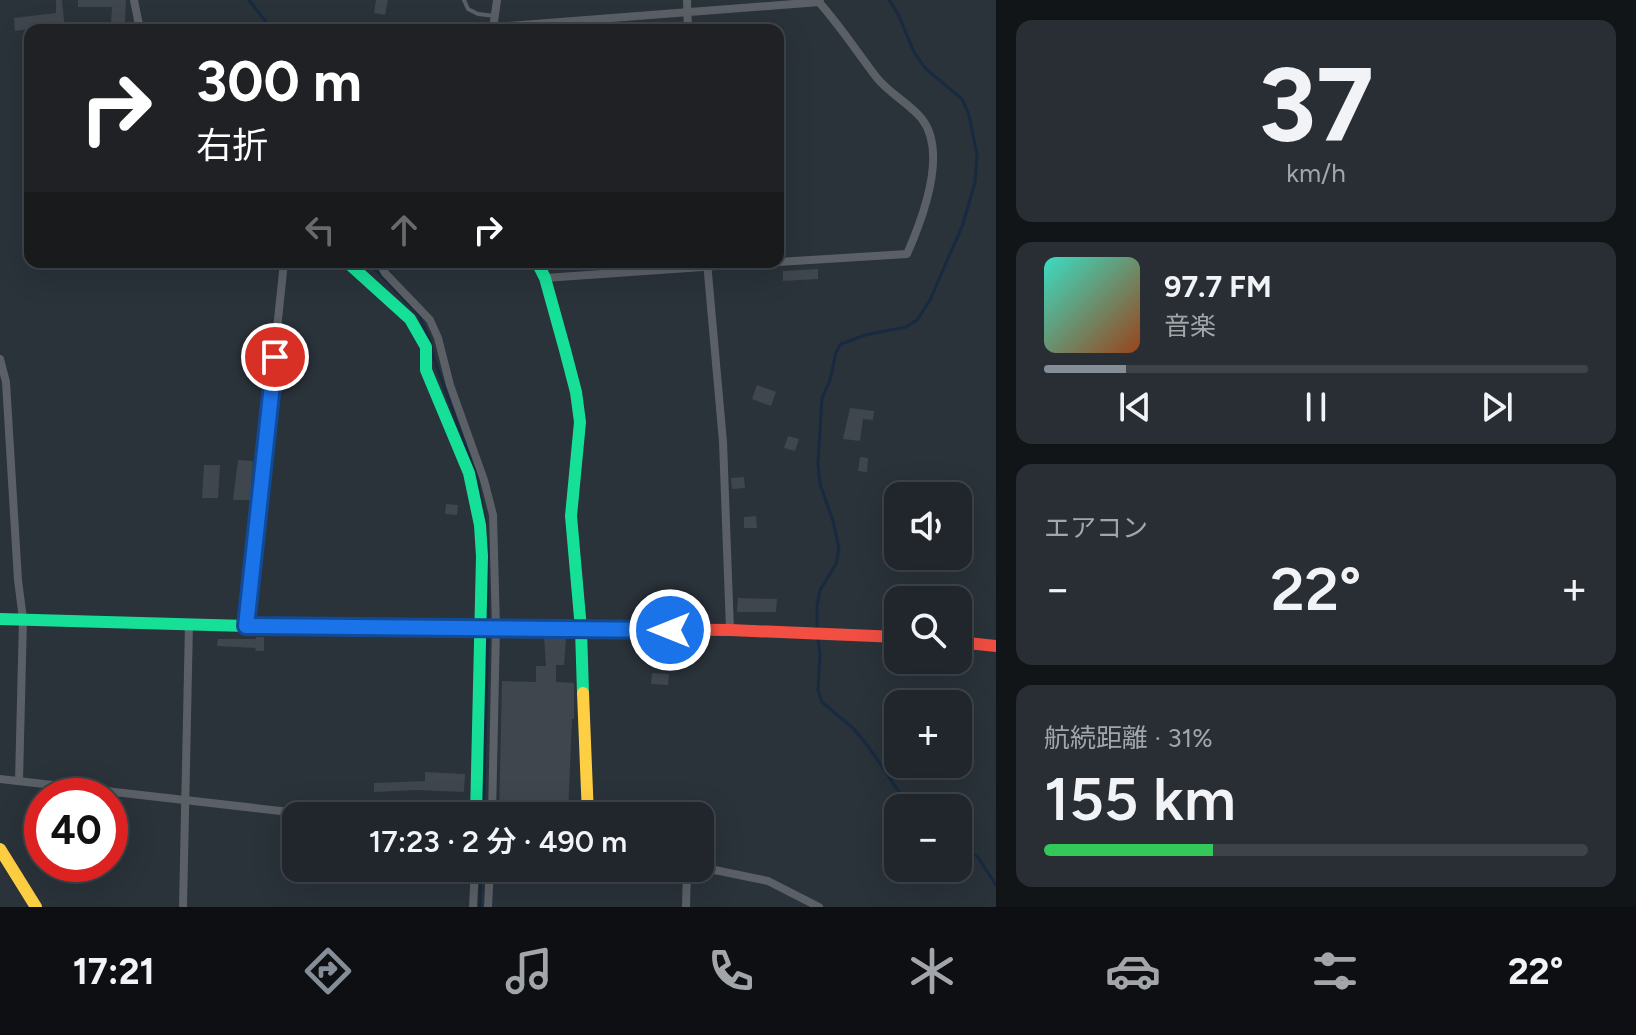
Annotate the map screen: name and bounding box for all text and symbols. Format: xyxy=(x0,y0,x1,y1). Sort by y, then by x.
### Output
text: 37 xyxy=(1258,42,1374,167)
text: 300 m xyxy=(196,48,362,115)
icon: right xyxy=(64,56,168,160)
text: 右折 xyxy=(196,124,268,167)
text: km/h xyxy=(1286,157,1346,189)
icon: left xyxy=(298,208,342,252)
icon: ahead xyxy=(382,208,426,252)
icon: right xyxy=(466,208,510,252)
text: 97.7 FM xyxy=(1164,268,1272,305)
text: 音楽 xyxy=(1164,310,1216,342)
pin xyxy=(241,323,309,391)
icon: arrive xyxy=(253,335,297,379)
icon: previous xyxy=(1113,385,1157,429)
icon: pause xyxy=(1294,385,1338,429)
icon: next xyxy=(1475,385,1519,429)
map controls xyxy=(884,482,972,882)
button: sound xyxy=(884,482,972,570)
text: エアコン xyxy=(1044,512,1148,544)
text: 22° xyxy=(1271,553,1361,625)
text: − xyxy=(1044,562,1071,615)
text: + xyxy=(1561,562,1588,615)
button: search xyxy=(884,586,972,674)
position arrow xyxy=(628,588,712,672)
button: + xyxy=(884,690,972,778)
text: 航続距離 · 31% xyxy=(1044,722,1213,754)
text: 155 km xyxy=(1044,763,1236,835)
speed limit sign: 40 xyxy=(24,778,128,882)
button: − xyxy=(884,794,972,882)
text: 17:23 · 2 分 · 490 m xyxy=(369,823,627,860)
icon: directions xyxy=(300,943,356,999)
icon: music xyxy=(501,943,557,999)
icon: phone xyxy=(703,943,759,999)
icon: climate xyxy=(904,943,960,999)
icon: car xyxy=(1105,943,1161,999)
icon: filters xyxy=(1307,943,1363,999)
text: 17:21 xyxy=(73,950,155,993)
text: 22° xyxy=(1508,950,1563,993)

